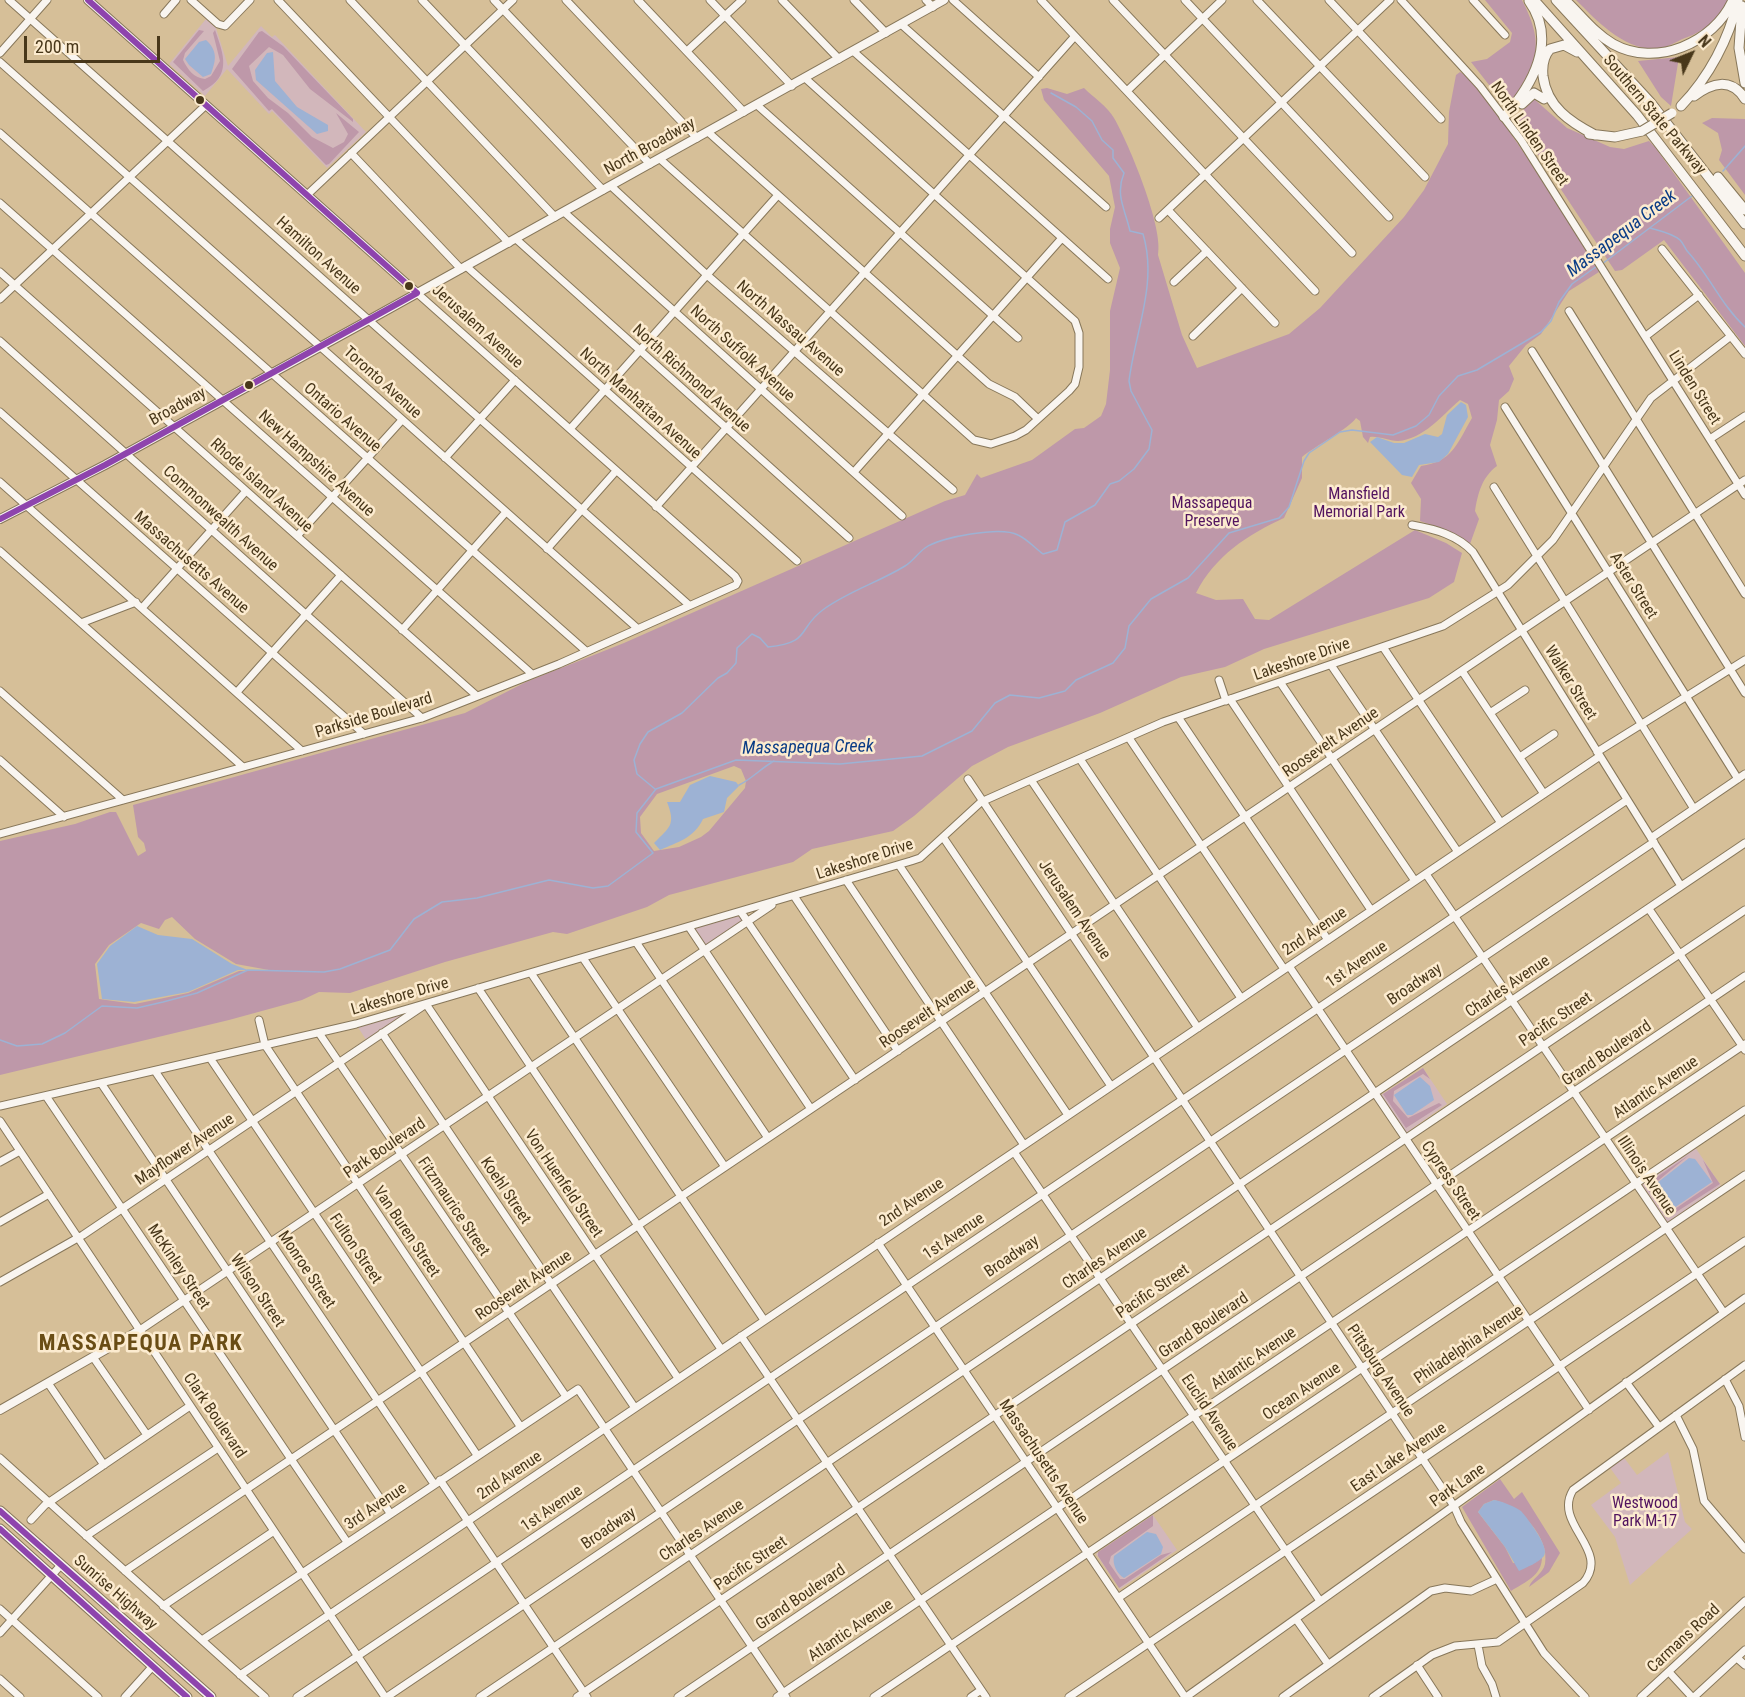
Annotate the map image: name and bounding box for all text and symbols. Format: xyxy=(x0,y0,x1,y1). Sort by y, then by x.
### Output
scale bar xyxy=(27,24,164,62)
north arrow xyxy=(1661,24,1721,84)
text: N xyxy=(1694,31,1715,51)
text: 200 m xyxy=(35,36,79,57)
street label: Southern State Parkway xyxy=(1598,51,1710,179)
street label: North Linden Street xyxy=(1486,78,1572,190)
unlabelled marker xyxy=(194,94,206,106)
street label: North Broadway xyxy=(601,114,699,180)
water label: Massapequa Creek xyxy=(1563,186,1681,282)
street label: Hamilton Avenue xyxy=(272,213,364,299)
street label: North Nassau Avenue xyxy=(732,277,848,381)
unlabelled marker xyxy=(403,280,415,292)
street label: Jerusalem Avenue xyxy=(428,281,526,373)
street label: North Suffolk Avenue xyxy=(686,302,798,406)
street label: North Richmond Avenue xyxy=(628,321,754,437)
street label: Toronto Avenue xyxy=(339,343,425,423)
street label: North Manhattan Avenue xyxy=(575,344,705,464)
street label: Linden Street xyxy=(1664,348,1724,428)
unlabelled marker xyxy=(243,379,255,391)
street label: Ontario Avenue xyxy=(299,379,385,457)
street label: Broadway xyxy=(146,384,210,430)
street label: New Hampshire Avenue xyxy=(254,407,378,521)
street label: Rhode Island Avenue xyxy=(206,435,316,537)
street label: Commonwealth Avenue xyxy=(158,462,282,576)
park label: Mansfield Memorial Park xyxy=(1313,485,1405,523)
park label: Massapequa Preserve xyxy=(1172,494,1252,532)
street label: Massachusetts Avenue xyxy=(130,508,252,618)
street label: Aster Street xyxy=(1605,549,1661,623)
street label: Lakeshore Drive xyxy=(1251,635,1353,685)
street label: Walker Street xyxy=(1540,642,1600,724)
street label: Parkside Boulevard xyxy=(313,689,435,743)
street label: Roosevelt Avenue xyxy=(1279,704,1383,782)
water label: Massapequa Creek xyxy=(742,736,874,760)
street label: Lakeshore Drive xyxy=(814,835,916,885)
street label: Jerusalem Avenue xyxy=(1034,857,1114,963)
street label: 2nd Avenue xyxy=(1279,904,1351,960)
street label: 1st Avenue xyxy=(1323,938,1391,992)
street label: Charles Avenue xyxy=(1462,952,1554,1022)
street label: Broadway xyxy=(1384,960,1446,1010)
street label: Lakeshore Drive xyxy=(349,974,451,1020)
street label: Roosevelt Avenue xyxy=(876,975,980,1053)
street label: Pacific Street xyxy=(1516,989,1596,1051)
street label: Grand Boulevard xyxy=(1559,1017,1655,1091)
street label: Atlantic Avenue xyxy=(1610,1053,1702,1123)
street label: Mayflower Avenue xyxy=(132,1110,238,1190)
street label: Park Boulevard xyxy=(340,1115,430,1183)
street label: Von Huenfeld Street xyxy=(520,1126,606,1242)
street label: Illinois Avenue xyxy=(1612,1133,1680,1219)
street label: Cypress Street xyxy=(1416,1138,1484,1224)
street label: Fitzmaurice Street xyxy=(413,1154,493,1260)
street label: Koehl Street xyxy=(476,1154,534,1228)
street label: 2nd Avenue xyxy=(876,1175,948,1231)
street label: Van Buren Street xyxy=(369,1183,443,1281)
street label: Fulton Street xyxy=(325,1210,385,1288)
street label: 1st Avenue xyxy=(920,1210,988,1264)
street label: McKinley Street xyxy=(142,1221,214,1313)
street label: Charles Avenue xyxy=(1059,1224,1151,1294)
street label: Monroe Street xyxy=(273,1228,339,1312)
street label: Broadway xyxy=(981,1232,1043,1282)
street label: Roosevelt Avenue xyxy=(472,1247,576,1325)
street label: Wilson Street xyxy=(226,1251,288,1331)
street label: Pacific Street xyxy=(1113,1261,1193,1323)
street label: Grand Boulevard xyxy=(1156,1289,1252,1363)
street label: Philadelphia Avenue xyxy=(1411,1301,1527,1389)
street label: Pittsburg Avenue xyxy=(1342,1321,1418,1421)
street label: Atlantic Avenue xyxy=(1208,1324,1300,1394)
district label: MASSAPEQUA PARK xyxy=(39,1331,243,1357)
street label: Ocean Avenue xyxy=(1259,1359,1345,1425)
street label: Clark Boulevard xyxy=(178,1370,250,1462)
street label: Euclid Avenue xyxy=(1176,1371,1242,1455)
street label: Massachusetts Avenue xyxy=(994,1396,1092,1528)
street label: East Lake Avenue xyxy=(1348,1419,1450,1497)
street label: 2nd Avenue xyxy=(474,1448,546,1504)
street label: Park Lane xyxy=(1427,1460,1489,1512)
street label: 3rd Avenue xyxy=(341,1479,411,1535)
street label: 1st Avenue xyxy=(518,1482,586,1536)
park label: Westwood Park M-17 xyxy=(1612,1494,1678,1532)
street label: Charles Avenue xyxy=(656,1496,748,1566)
street label: Broadway xyxy=(578,1504,640,1554)
street label: Pacific Street xyxy=(711,1533,791,1595)
street label: Sunrise Highway xyxy=(69,1551,161,1635)
street label: Grand Boulevard xyxy=(753,1561,849,1635)
street label: Atlantic Avenue xyxy=(805,1596,897,1666)
street label: Carmans Road xyxy=(1644,1601,1724,1677)

